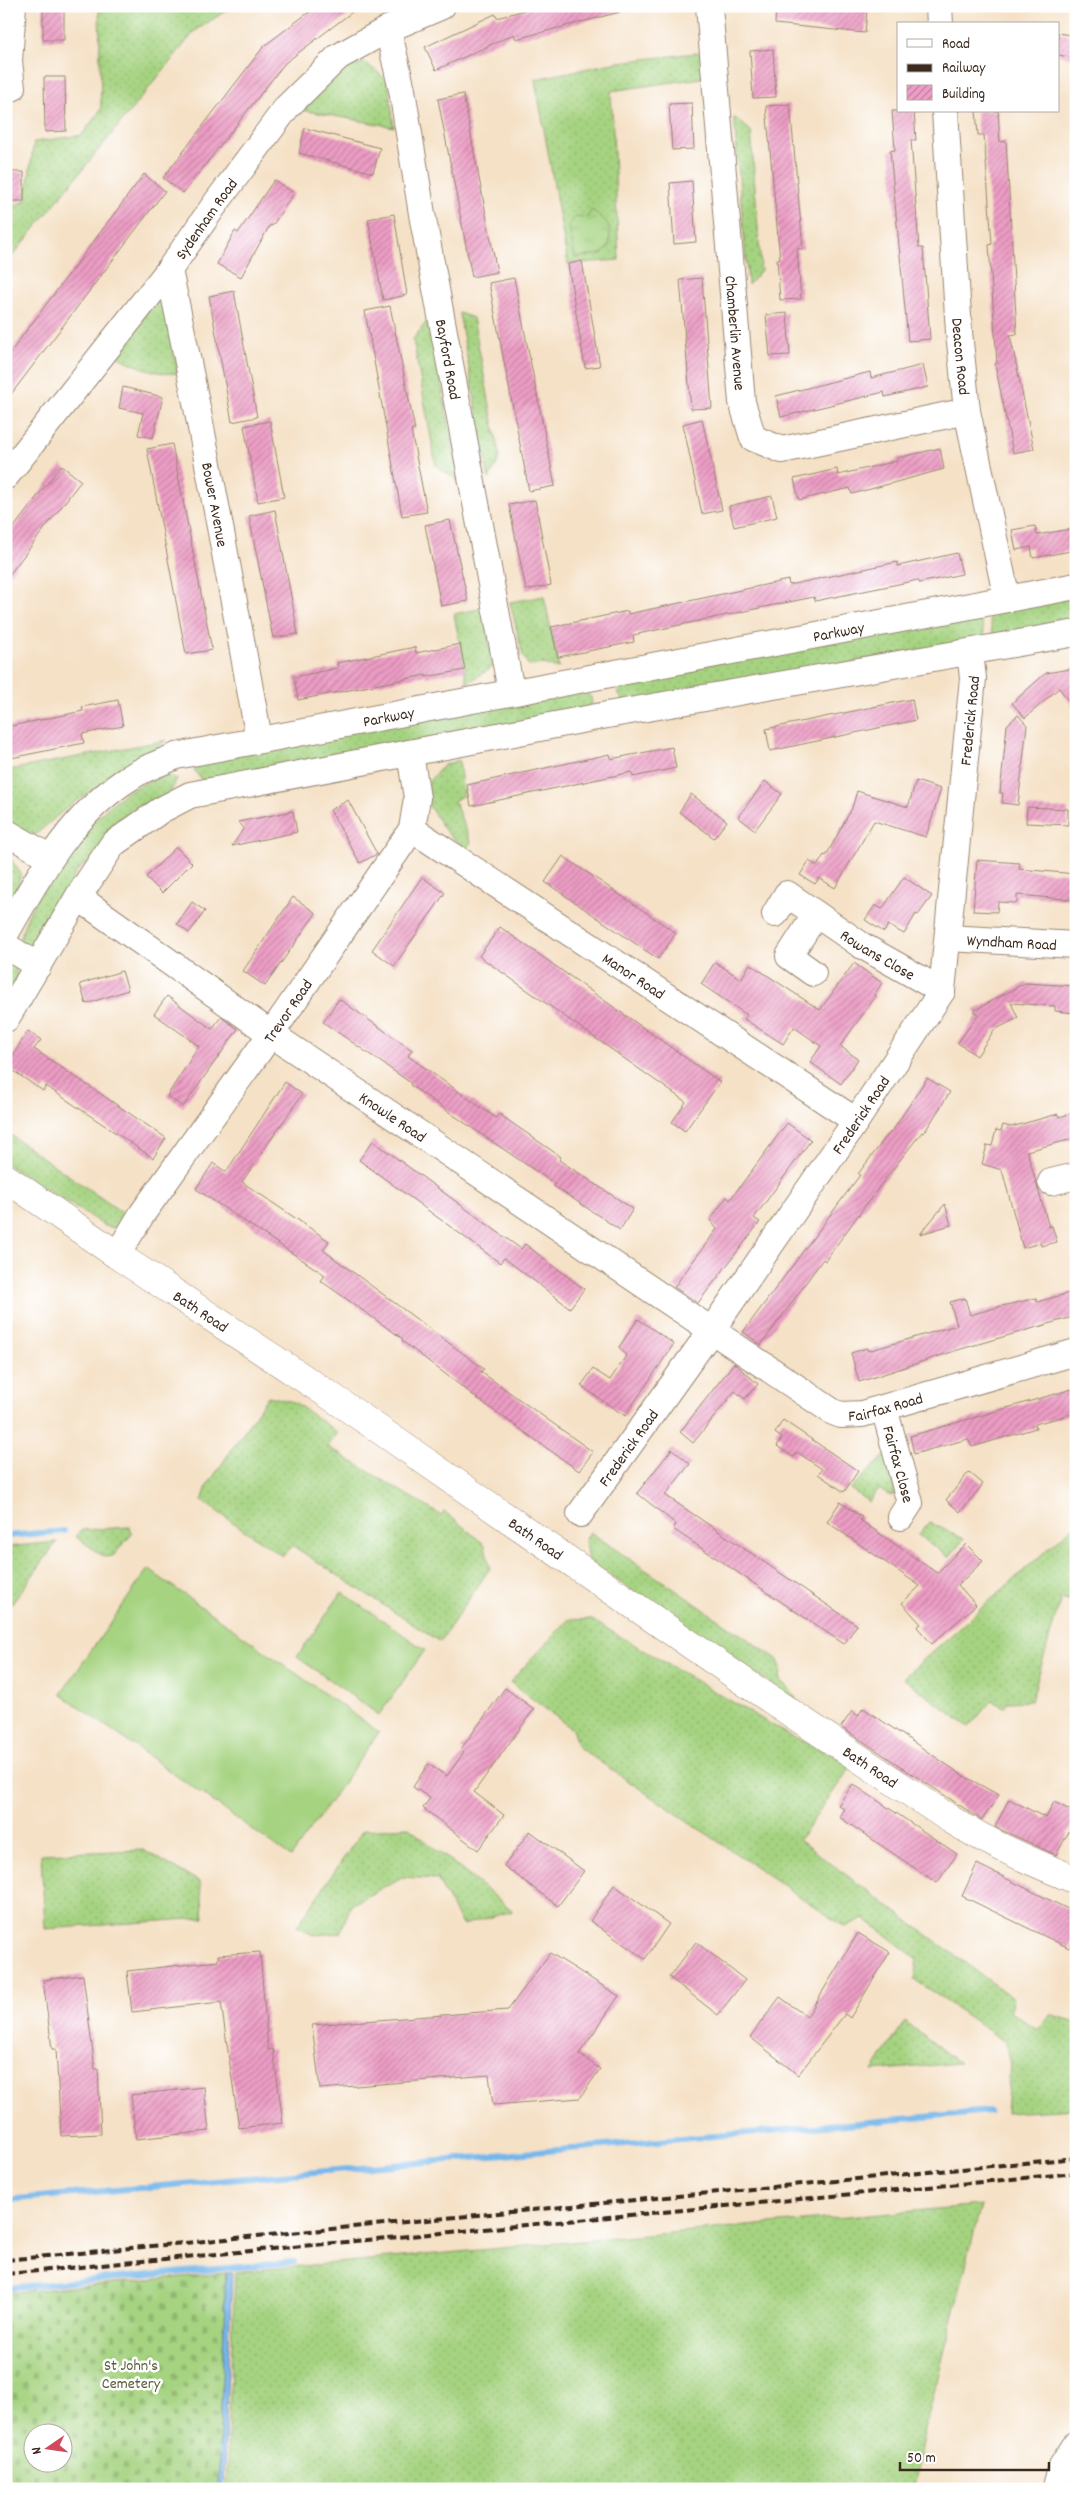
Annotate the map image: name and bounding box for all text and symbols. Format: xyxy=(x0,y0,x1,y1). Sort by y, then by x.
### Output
legend xyxy=(897,22,1060,112)
text: Road xyxy=(942,34,970,56)
text: Railway xyxy=(942,58,986,80)
text: Building xyxy=(942,84,985,106)
street label: Sydenham Road xyxy=(171,174,244,265)
street label: Chamberlin Avenue xyxy=(717,275,750,392)
street label: Deacon Road xyxy=(944,317,974,396)
street label: Bayford Road xyxy=(428,318,465,402)
street label: Bower Avenue xyxy=(194,461,233,549)
street label: Parkway xyxy=(811,617,867,649)
street label: Frederick Road xyxy=(955,675,987,767)
street label: Parkway xyxy=(361,702,417,734)
street label: Rowans Close xyxy=(835,925,918,987)
street label: Wyndham Road xyxy=(966,930,1057,958)
street label: Manor Road xyxy=(597,948,669,1006)
street label: Trevor Road xyxy=(259,975,319,1049)
street label: Frederick Road xyxy=(827,1072,897,1160)
street label: Knowle Road xyxy=(354,1087,430,1149)
street label: Bath Road xyxy=(168,1286,232,1339)
street label: Fairfax Road xyxy=(848,1388,926,1429)
street label: Frederick Road xyxy=(594,1405,665,1492)
street label: Fairfax Close xyxy=(875,1423,918,1506)
street label: Bath Road xyxy=(503,1513,567,1567)
street label: Bath Road xyxy=(837,1742,902,1795)
park label: St John's Cemetery xyxy=(102,2355,161,2396)
north arrow xyxy=(22,2422,72,2472)
scale bar xyxy=(900,2440,1048,2472)
text: N xyxy=(27,2445,48,2456)
text: 50 m xyxy=(907,2448,936,2470)

